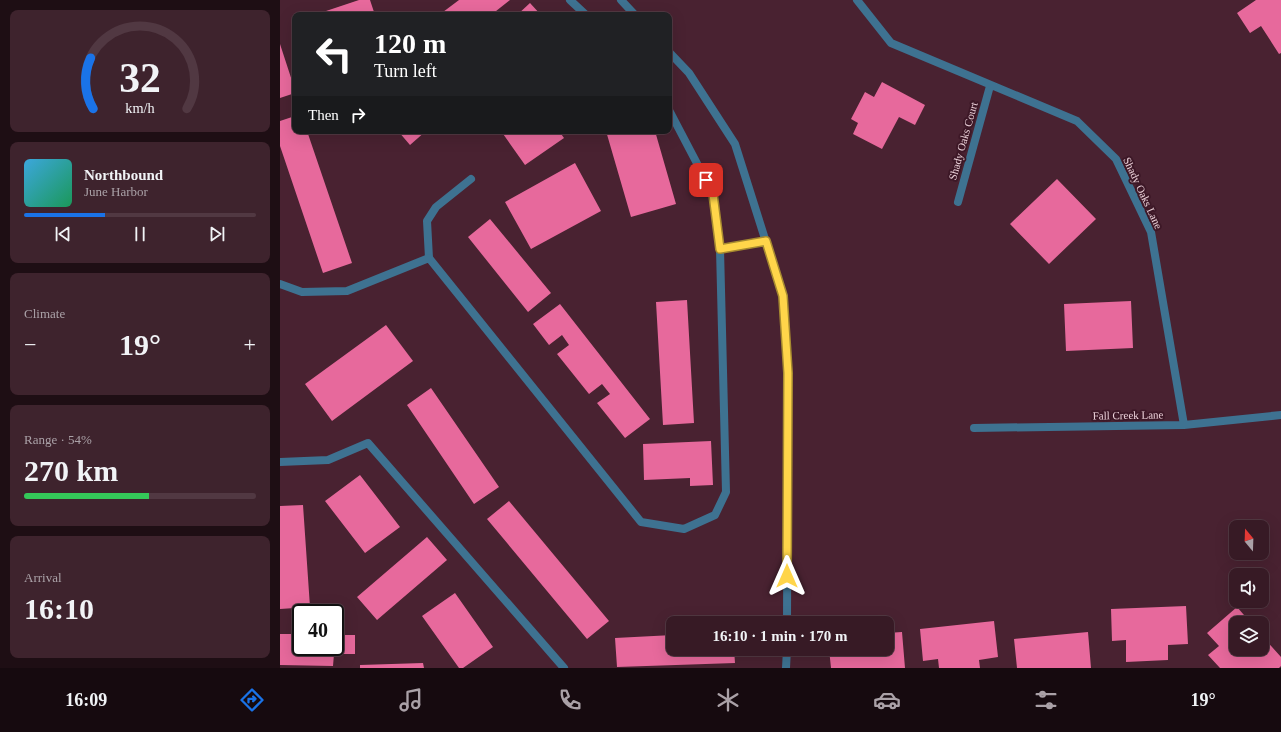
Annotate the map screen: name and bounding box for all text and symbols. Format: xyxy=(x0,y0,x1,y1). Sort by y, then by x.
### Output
icon: left xyxy=(308,28,360,80)
text: 120 m xyxy=(374,28,446,59)
text: 32 xyxy=(119,55,161,101)
text: Turn left xyxy=(374,61,437,81)
text: km/h xyxy=(125,99,155,115)
street label: Shady Oaks Court xyxy=(946,101,980,181)
icon: right xyxy=(347,104,369,126)
text: Then xyxy=(308,107,339,123)
street label: Shady Oaks Lane xyxy=(1121,155,1165,231)
pin xyxy=(689,163,723,197)
text: Northbound xyxy=(84,167,163,183)
icon: arrive xyxy=(695,169,717,191)
text: June Harbor xyxy=(84,184,148,199)
icon: previous xyxy=(52,223,74,245)
icon: pause xyxy=(129,223,151,245)
icon: next xyxy=(206,223,228,245)
text: Climate xyxy=(24,306,65,321)
text: 19° xyxy=(119,328,161,361)
text: − xyxy=(24,332,36,357)
text: + xyxy=(244,332,256,357)
street label: Fall Creek Lane xyxy=(1092,408,1164,422)
text: Range · 54% xyxy=(24,432,92,447)
text: 270 km xyxy=(24,454,118,487)
north arrow xyxy=(1229,520,1269,560)
map controls xyxy=(1229,520,1269,656)
position arrow xyxy=(766,555,808,597)
button: sound xyxy=(1229,568,1269,608)
text: Arrival xyxy=(24,570,62,585)
text: 16:10 xyxy=(24,592,94,625)
speed limit sign: 40 xyxy=(292,604,344,656)
button: layers xyxy=(1229,616,1269,656)
text: 16:10 · 1 min · 170 m xyxy=(713,628,848,644)
icon: directions xyxy=(238,686,266,714)
icon: music xyxy=(397,686,425,714)
icon: phone xyxy=(556,686,584,714)
icon: climate xyxy=(714,686,742,714)
icon: car xyxy=(873,686,901,714)
icon: filters xyxy=(1032,686,1060,714)
text: 16:09 xyxy=(65,690,107,710)
text: 19° xyxy=(1190,690,1216,710)

